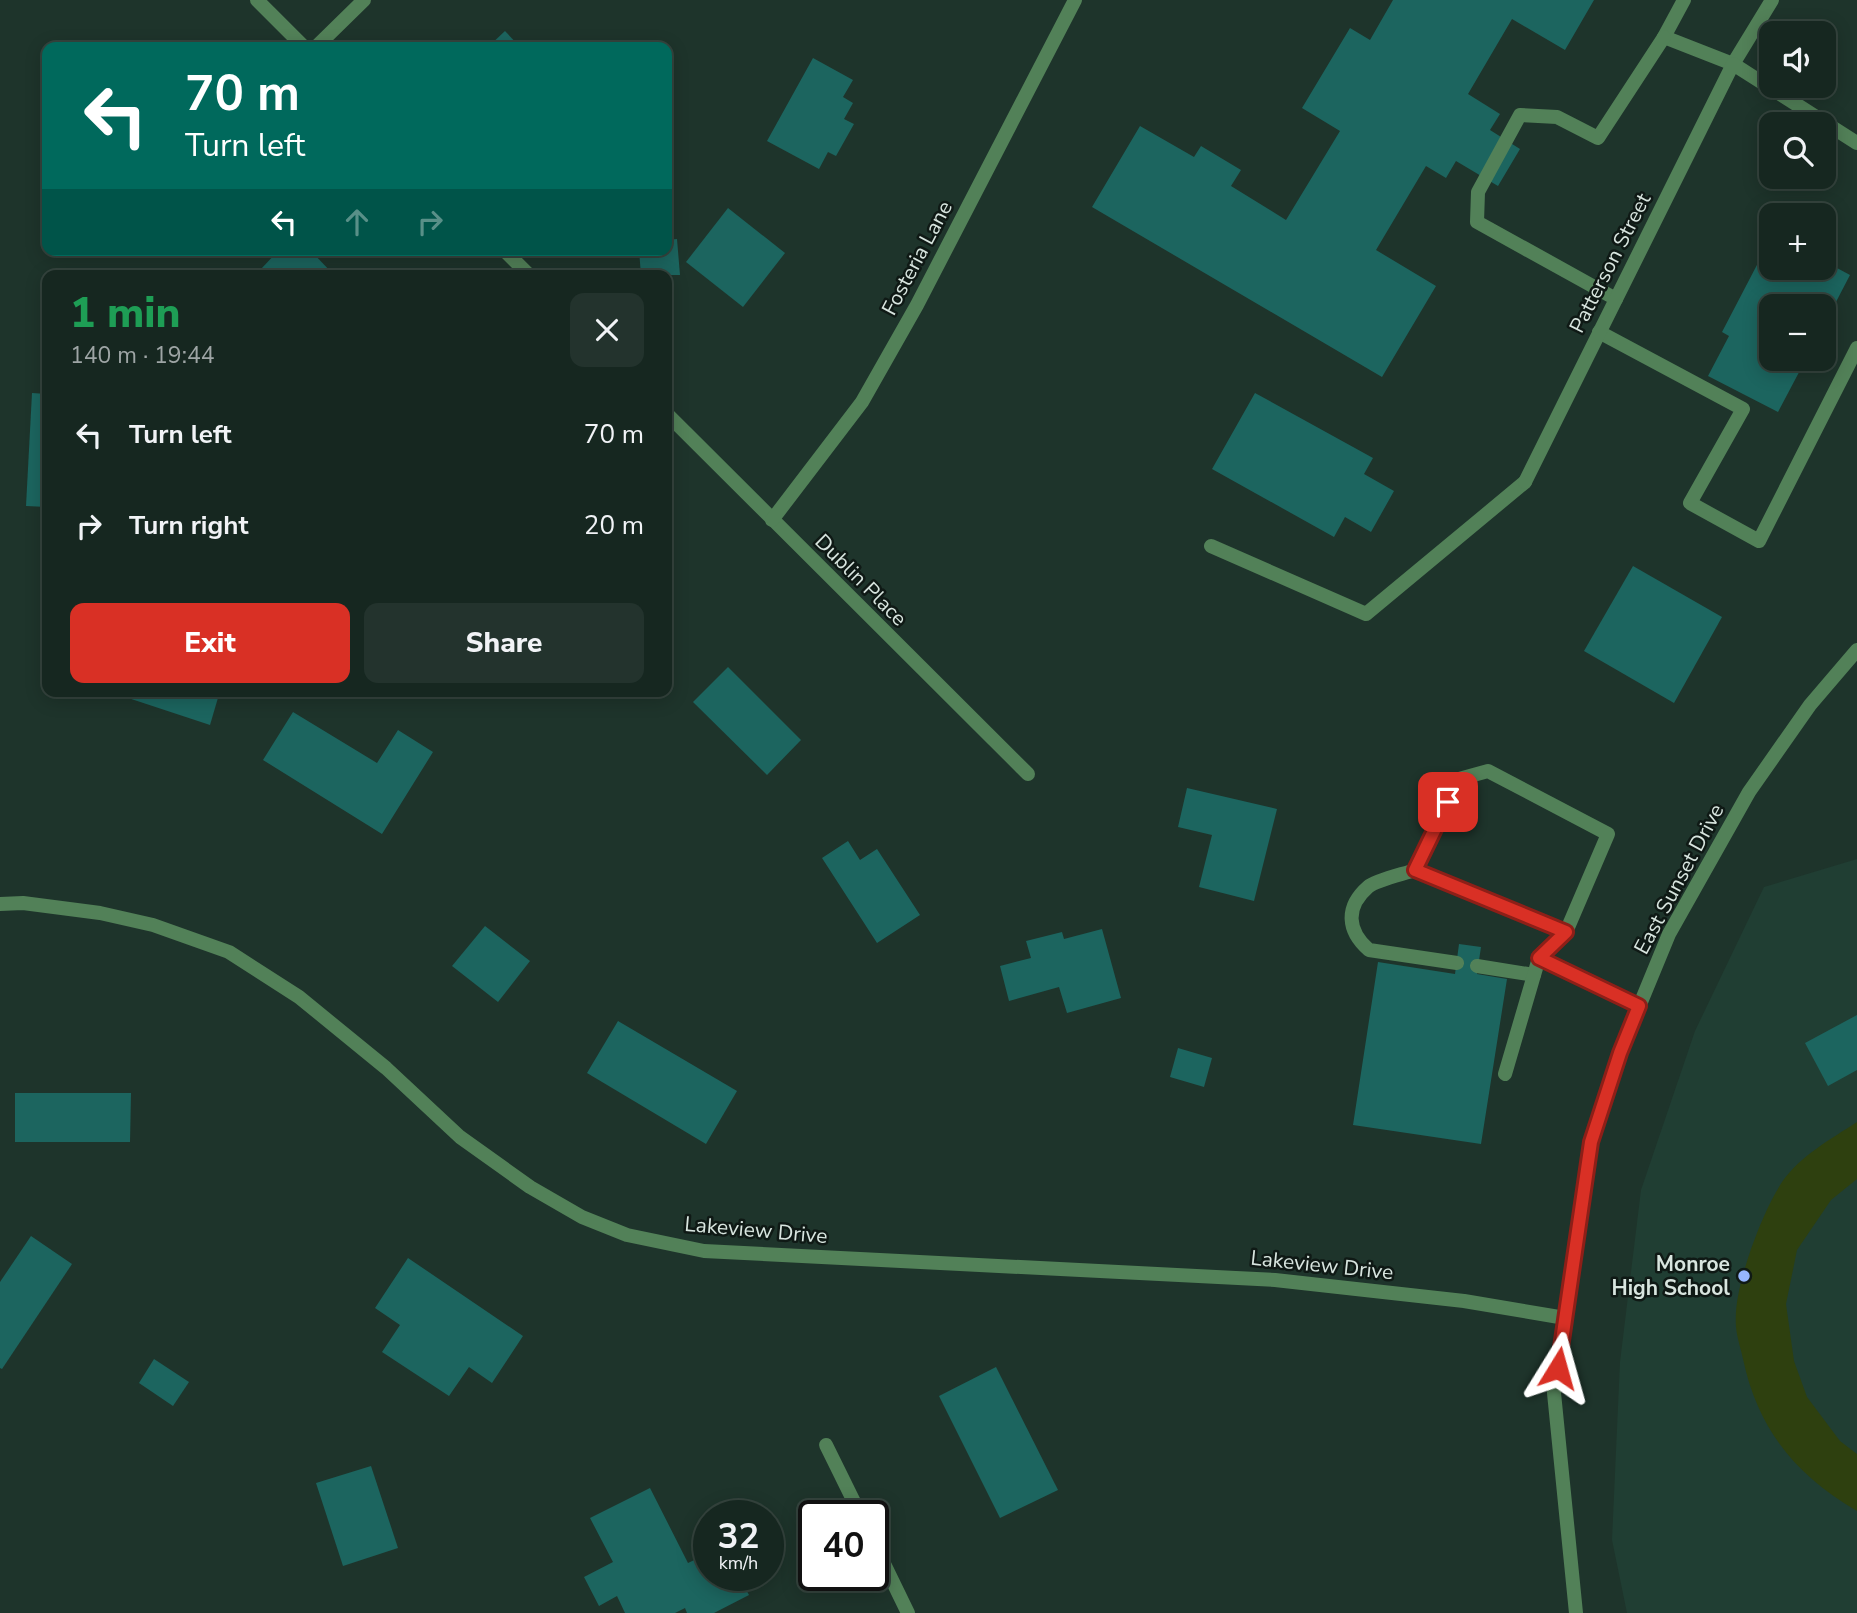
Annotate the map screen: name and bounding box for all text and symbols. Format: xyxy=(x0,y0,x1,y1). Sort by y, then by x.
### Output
map controls xyxy=(1759,21,1836,371)
button: sound xyxy=(1759,21,1836,98)
text: 70 m xyxy=(185,60,300,127)
icon: left xyxy=(70,70,161,161)
button: search xyxy=(1759,112,1836,189)
text: Turn left xyxy=(185,124,305,167)
street label: Patterson Street xyxy=(1563,188,1658,338)
street label: Fosteria Lane xyxy=(875,196,959,320)
icon: left xyxy=(265,203,303,241)
icon: ahead xyxy=(338,203,376,241)
icon: right xyxy=(411,203,449,241)
button: + xyxy=(1759,203,1836,280)
text: 1 min xyxy=(70,285,180,342)
button: close xyxy=(570,293,644,367)
button: − xyxy=(1759,294,1836,371)
text: 140 m · 19:44 xyxy=(70,340,215,371)
icon: left xyxy=(70,416,108,454)
text: Turn left xyxy=(129,417,232,452)
text: 70 m xyxy=(584,417,644,452)
icon: right xyxy=(70,507,108,545)
text: Turn right xyxy=(129,508,248,543)
text: 20 m xyxy=(584,508,644,543)
street label: Dublin Place xyxy=(809,528,913,632)
button: Exit xyxy=(70,603,350,683)
button: Share xyxy=(364,603,644,683)
pin xyxy=(1418,772,1478,832)
icon: arrive xyxy=(1429,783,1467,821)
street label: East Sunset Drive xyxy=(1628,799,1730,959)
street label: Lakeview Drive xyxy=(683,1210,829,1250)
street label: Lakeview Drive xyxy=(1249,1244,1395,1286)
place label: Monroe High School xyxy=(1611,1250,1730,1302)
marker: Monroe High School xyxy=(1736,1268,1752,1284)
position arrow xyxy=(1521,1331,1595,1405)
speed limit sign: 40 xyxy=(798,1500,889,1591)
text: 32 xyxy=(717,1513,760,1560)
text: km/h xyxy=(719,1551,758,1575)

